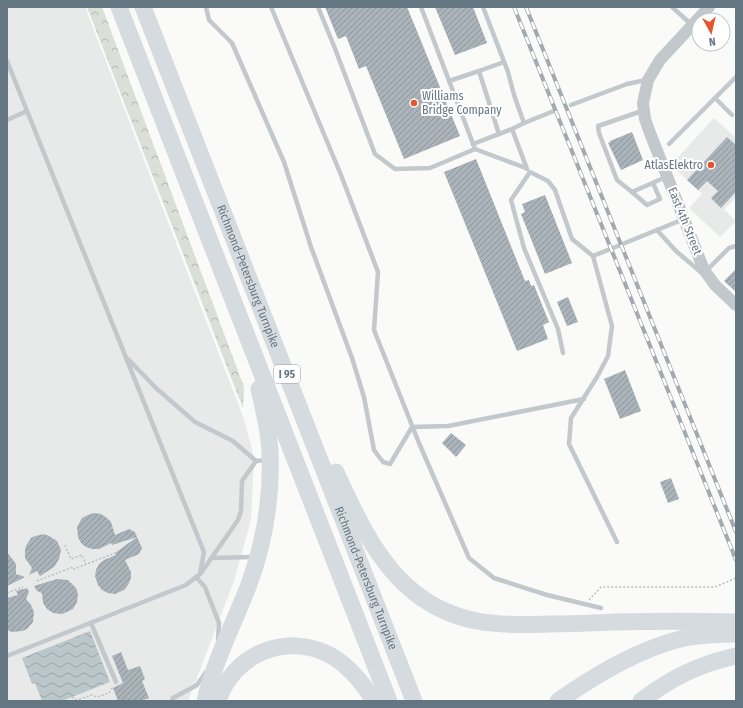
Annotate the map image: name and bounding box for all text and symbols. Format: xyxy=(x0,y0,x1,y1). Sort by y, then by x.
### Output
north arrow xyxy=(691,12,731,52)
text: N xyxy=(708,35,716,48)
place label: Williams Bridge Company xyxy=(422,89,502,117)
marker: Williams Bridge Company xyxy=(409,98,419,108)
place label: AtlasElektro xyxy=(645,158,703,172)
marker: AtlasElektro xyxy=(706,160,716,170)
street label: East 4th Street xyxy=(665,185,705,257)
street label: Richmond-Petersburg Turnpike xyxy=(214,203,282,350)
road number: I 95 xyxy=(274,365,300,383)
street label: Richmond-Petersburg Turnpike xyxy=(332,504,400,652)

